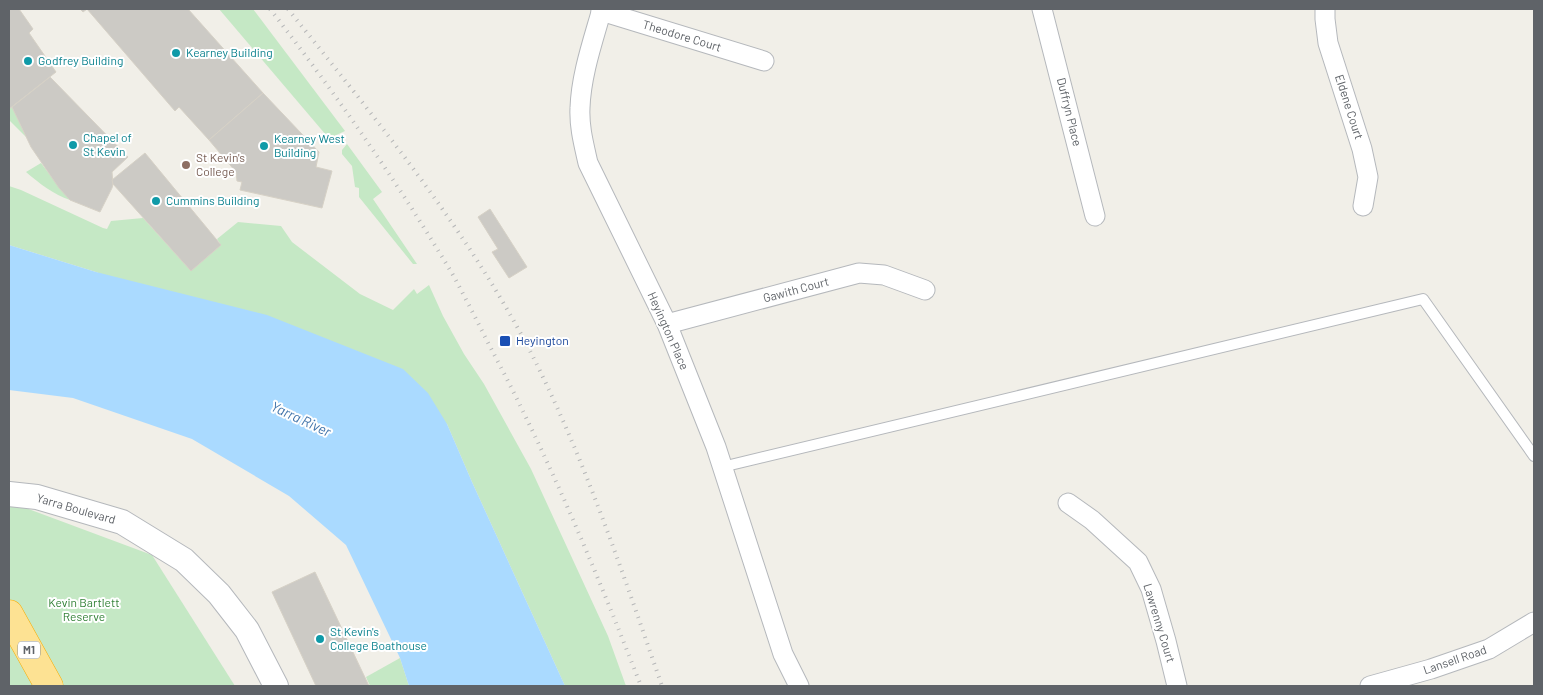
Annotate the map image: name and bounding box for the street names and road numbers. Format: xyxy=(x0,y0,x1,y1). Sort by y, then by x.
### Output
street label: Theodore Court xyxy=(641,16,723,54)
street label: Eldene Court xyxy=(1333,73,1367,141)
street label: Duffryn Place xyxy=(1055,76,1085,147)
street label: Gawith Court xyxy=(761,274,830,305)
street label: Heyington Place xyxy=(645,289,692,372)
street label: Yarra Boulevard xyxy=(35,490,117,526)
street label: Lawrenny Court xyxy=(1141,581,1179,664)
road number: M1 xyxy=(18,642,40,658)
street label: Lansell Road xyxy=(1421,642,1488,676)

